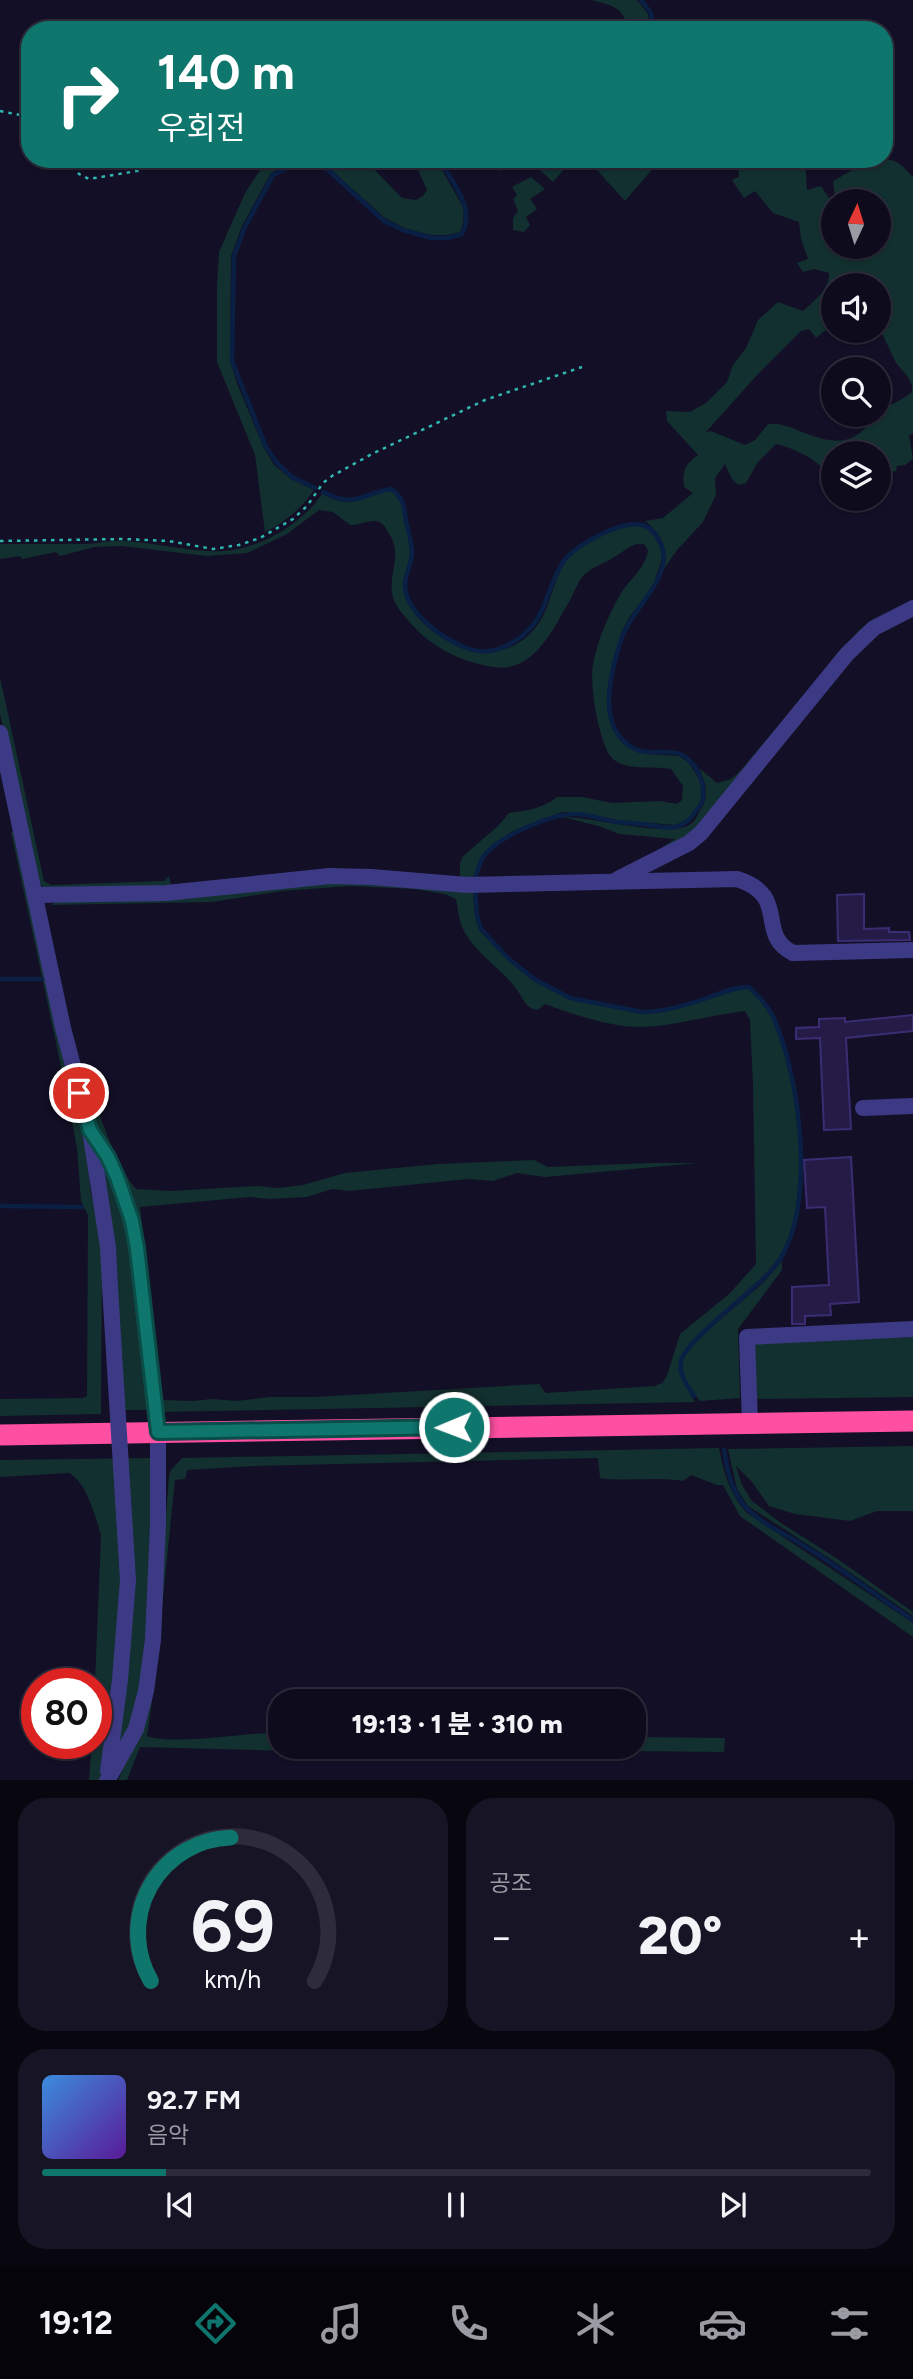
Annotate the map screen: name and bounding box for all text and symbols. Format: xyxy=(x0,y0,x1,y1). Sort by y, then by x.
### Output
text: 140 m xyxy=(157,42,295,101)
icon: right xyxy=(42,49,133,140)
text: 우회전 xyxy=(157,109,245,147)
north arrow xyxy=(821,189,891,259)
map controls xyxy=(821,189,891,511)
button: sound xyxy=(821,273,891,343)
button: search xyxy=(821,357,891,427)
button: layers xyxy=(821,441,891,511)
pin xyxy=(49,1063,109,1123)
icon: arrive xyxy=(60,1074,98,1112)
position arrow xyxy=(417,1390,491,1464)
speed limit sign: 80 xyxy=(21,1668,112,1759)
text: 19:13 · 1 분 · 310 m xyxy=(351,1708,563,1740)
text: 공조 xyxy=(490,1869,532,1897)
text: 69 xyxy=(191,1882,275,1969)
text: 20° xyxy=(638,1905,722,1967)
text: − xyxy=(490,1914,513,1960)
text: + xyxy=(847,1914,871,1960)
text: km/h xyxy=(204,1963,261,1993)
text: 92.7 FM xyxy=(147,2084,241,2116)
text: 음악 xyxy=(147,2121,189,2149)
icon: previous xyxy=(161,2186,199,2224)
icon: pause xyxy=(437,2186,475,2224)
icon: next xyxy=(714,2186,752,2224)
icon: directions xyxy=(191,2299,240,2348)
icon: music xyxy=(317,2299,366,2348)
icon: phone xyxy=(444,2299,493,2348)
icon: climate xyxy=(571,2299,620,2348)
icon: car xyxy=(698,2299,747,2348)
icon: filters xyxy=(825,2299,874,2348)
text: 19:12 xyxy=(39,2304,113,2342)

